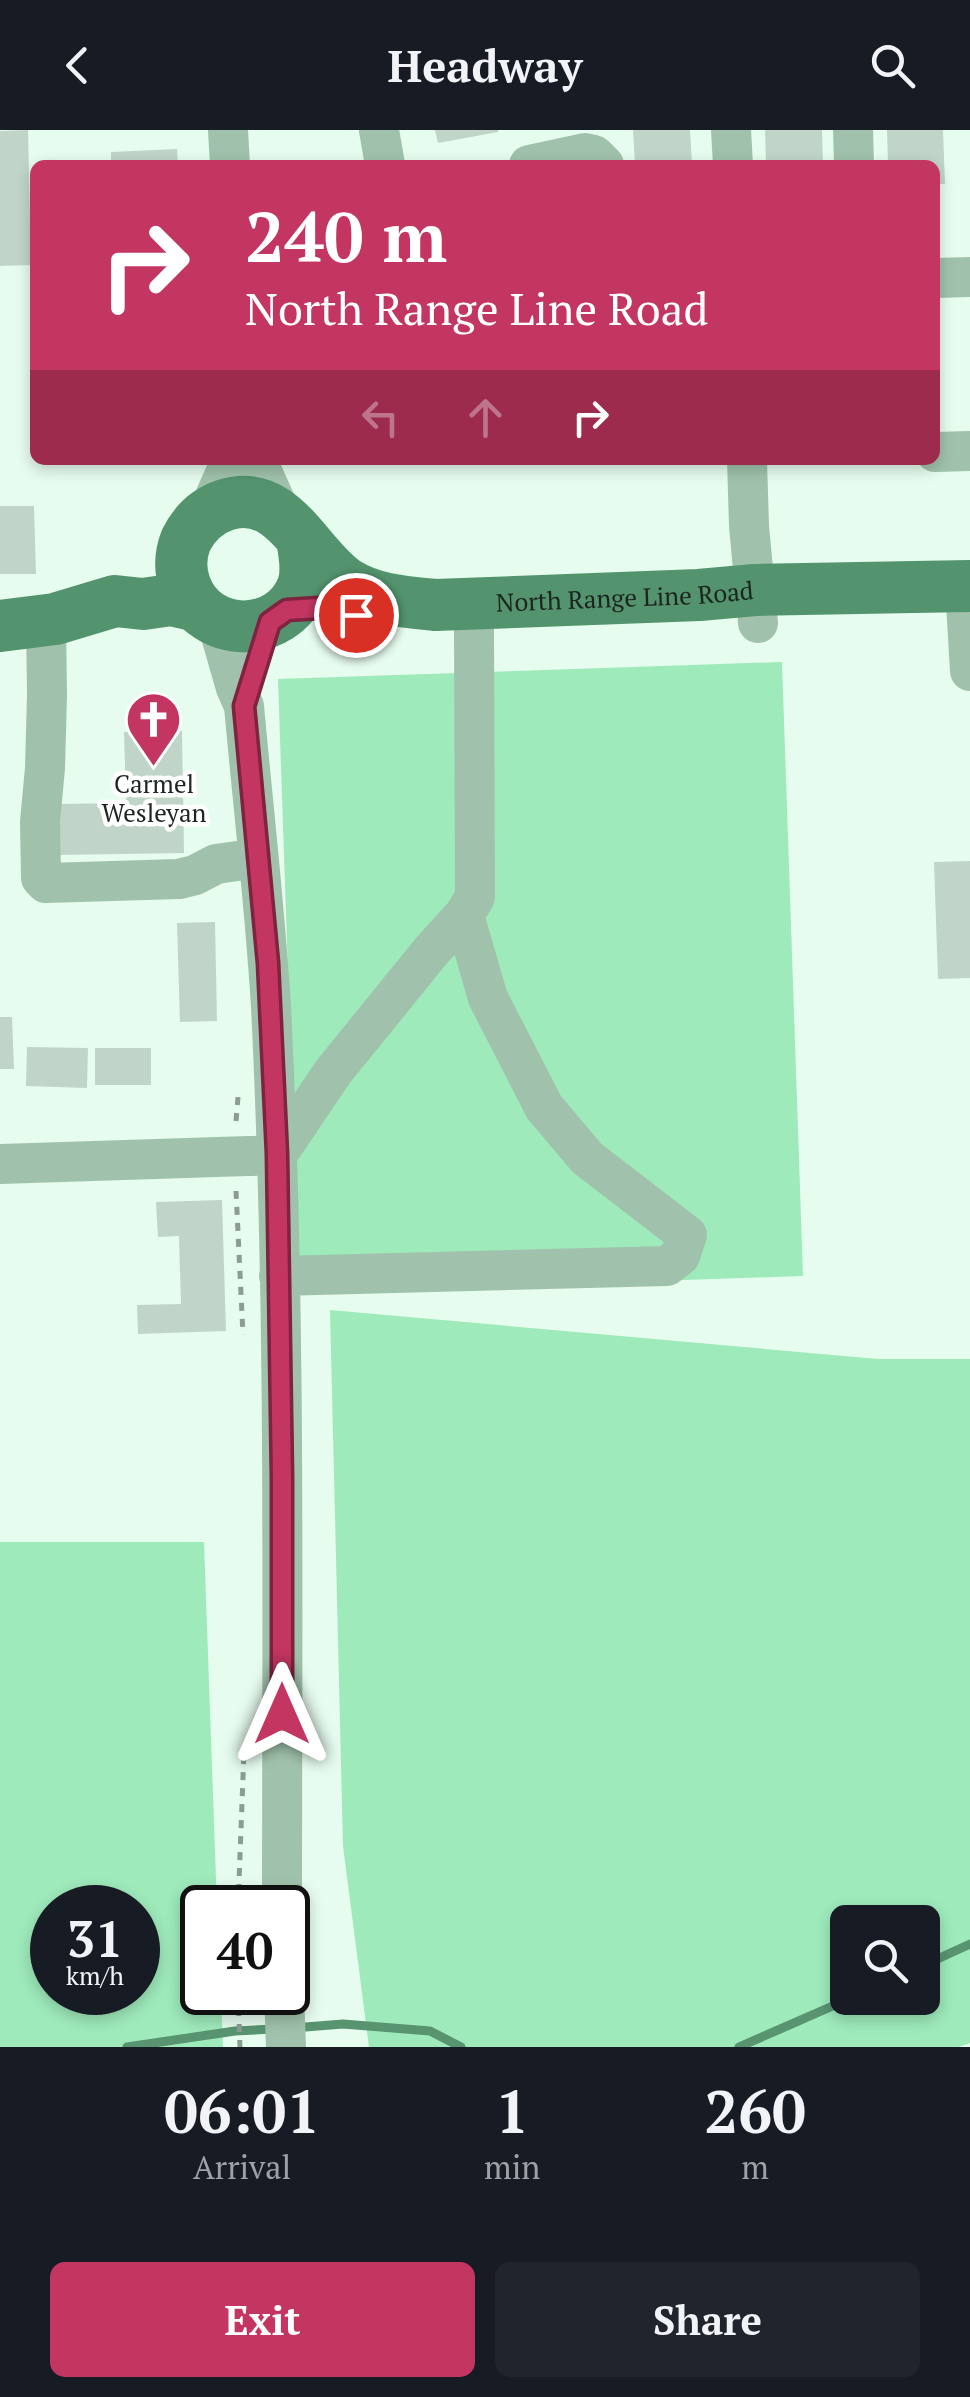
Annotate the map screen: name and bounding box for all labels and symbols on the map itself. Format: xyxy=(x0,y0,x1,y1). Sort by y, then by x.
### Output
pin xyxy=(314,573,399,658)
street label: North Range Line Road xyxy=(495,573,755,619)
church icon: Carmel Wesleyan xyxy=(124,689,184,768)
place label: Carmel Wesleyan xyxy=(102,767,207,829)
position arrow xyxy=(230,1662,334,1766)
speed limit sign: 40 xyxy=(180,1885,310,2015)

